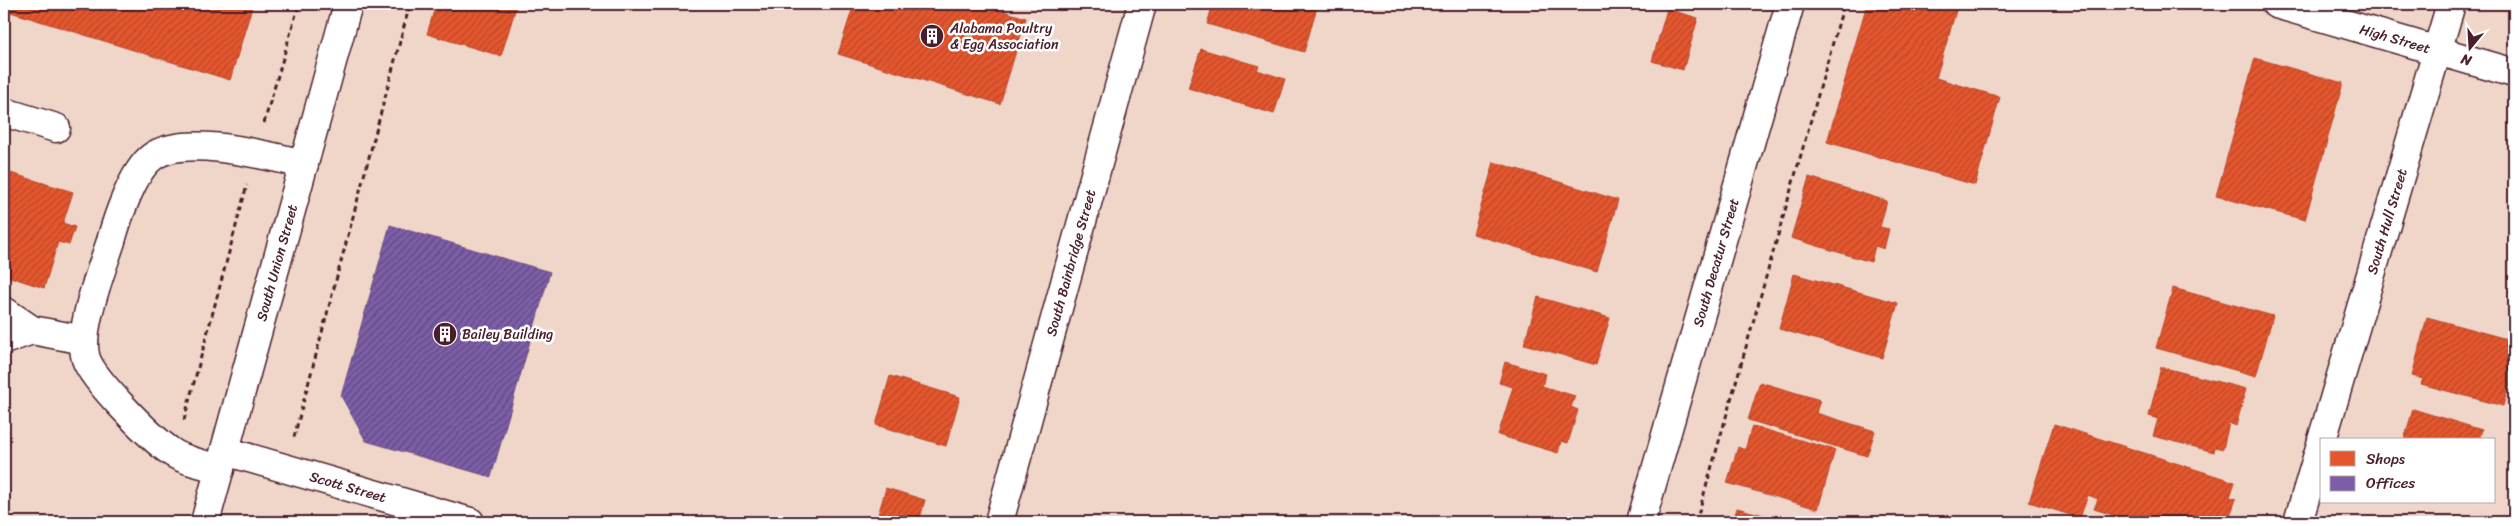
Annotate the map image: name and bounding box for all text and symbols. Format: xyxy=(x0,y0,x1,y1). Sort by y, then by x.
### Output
place label: Alabama Poultry & Egg Association xyxy=(949,16,1059,57)
street label: High Street xyxy=(2357,16,2433,61)
north arrow xyxy=(2446,22,2496,72)
building icon: Alabama Poultry & Egg Association xyxy=(919,23,945,49)
text: N xyxy=(2457,46,2476,74)
street label: South Hull Street xyxy=(2359,165,2414,277)
street label: South Bainbridge Street xyxy=(1038,186,1103,339)
street label: South Decatur Street xyxy=(1685,195,1746,330)
street label: South Union Street xyxy=(249,201,305,324)
building icon: Bailey Building xyxy=(432,321,458,347)
place label: Bailey Building xyxy=(462,322,553,347)
legend xyxy=(2320,438,2496,504)
text: Shops xyxy=(2366,446,2406,472)
street label: Scott Street xyxy=(307,464,389,510)
text: Offices xyxy=(2366,470,2415,496)

